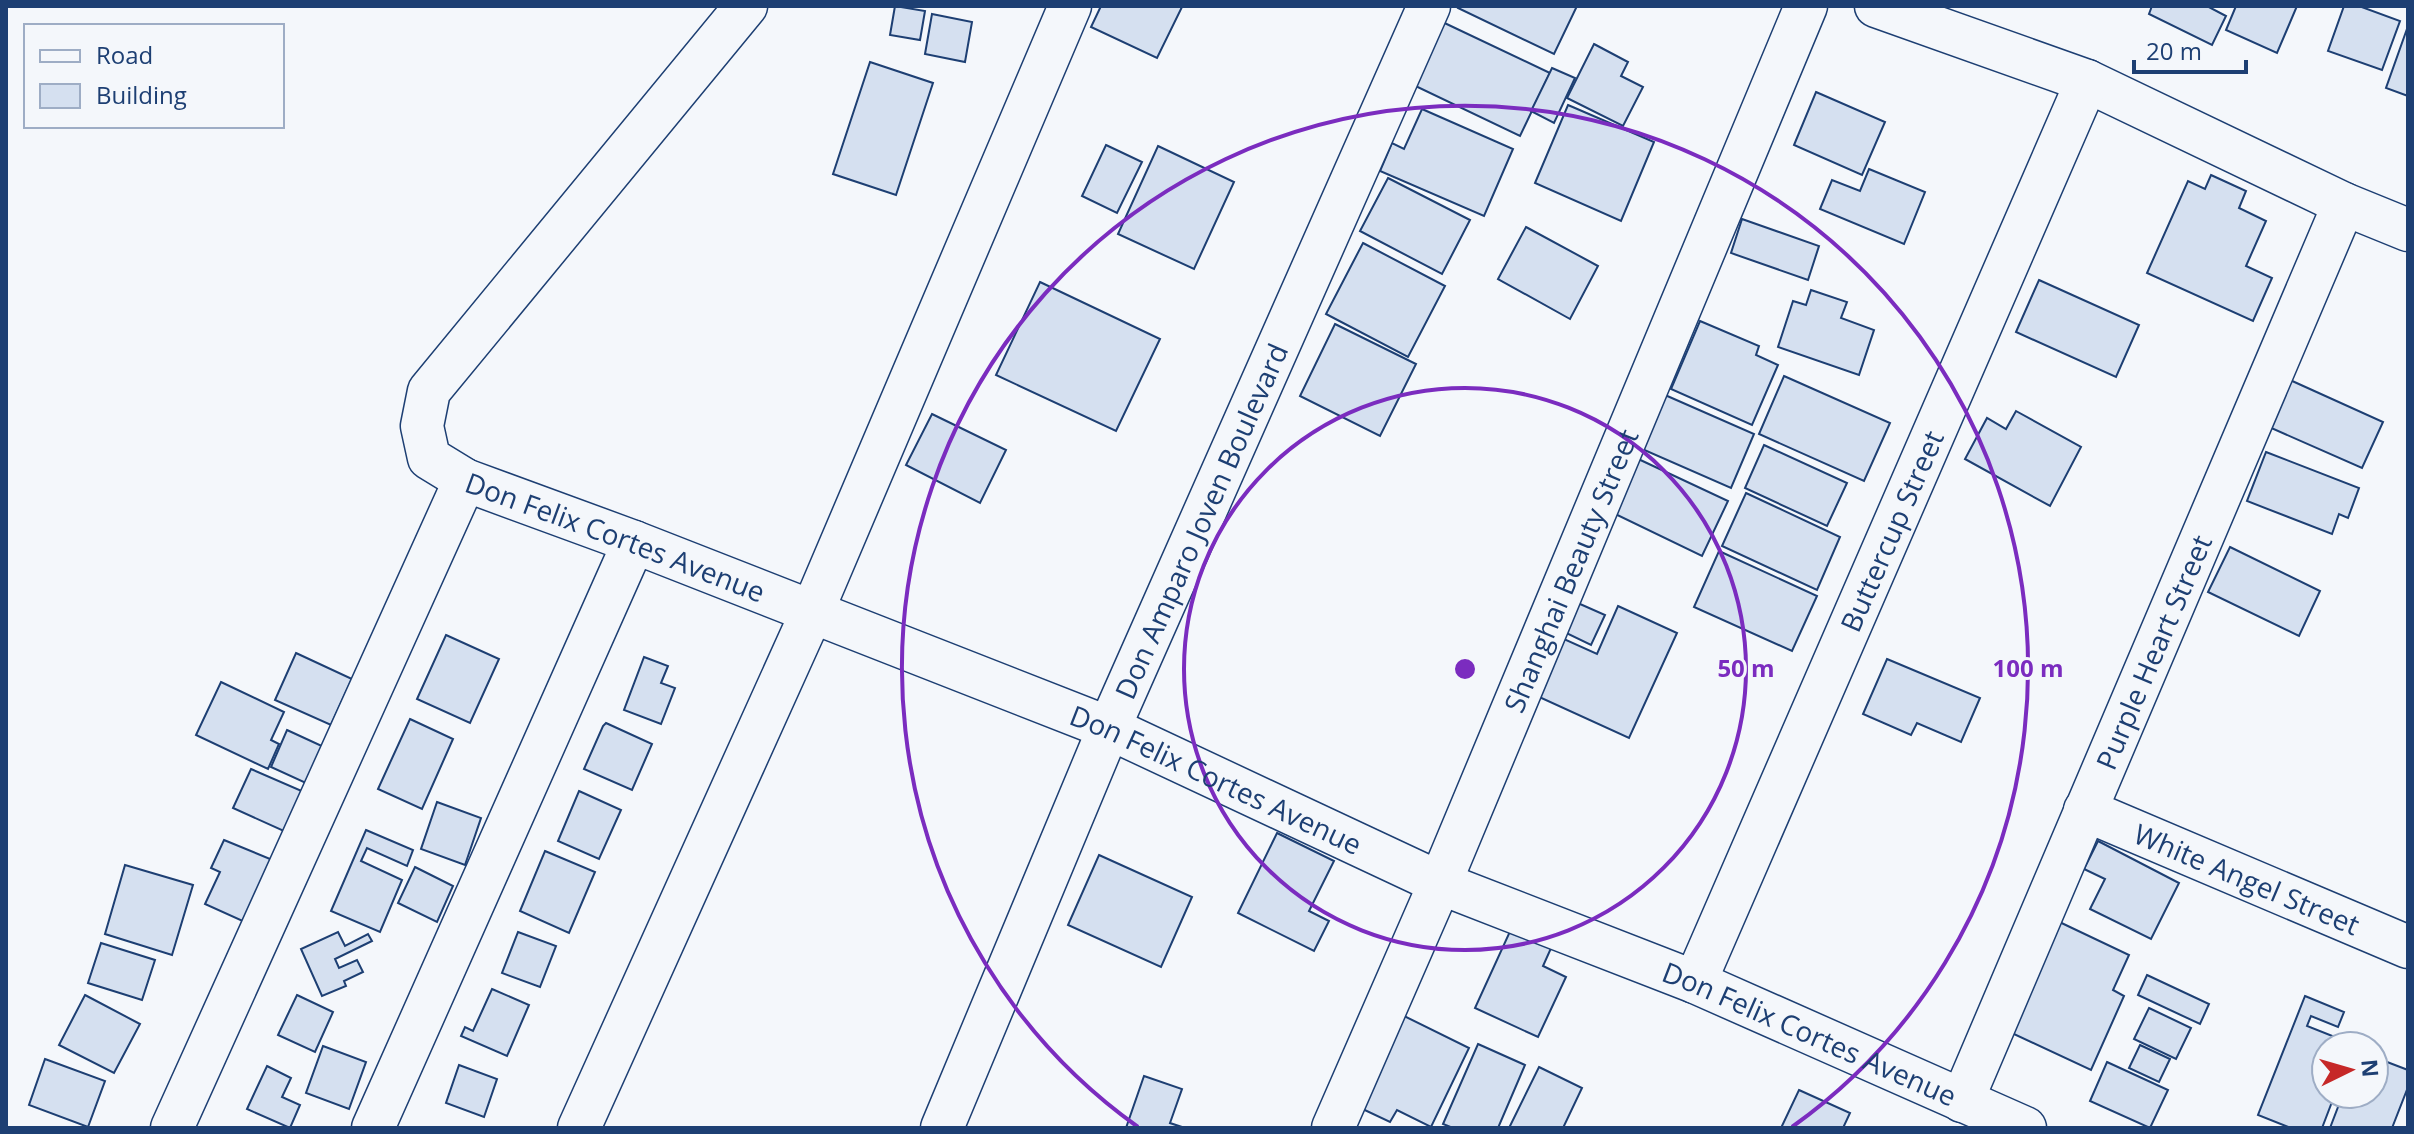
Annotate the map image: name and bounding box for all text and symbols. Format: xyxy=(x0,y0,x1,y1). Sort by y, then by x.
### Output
legend xyxy=(24,24,284,128)
scale bar xyxy=(2134,24,2246,74)
text: 20 m xyxy=(2146,34,2202,67)
text: Road xyxy=(96,38,153,71)
text: Building xyxy=(96,78,187,111)
street label: Don Amparo Joven Boulevard xyxy=(1105,337,1296,705)
street label: Shanghai Beauty Street xyxy=(1494,423,1646,718)
street label: Buttercup Street xyxy=(1831,424,1952,637)
street label: Don Felix Cortes Avenue xyxy=(460,463,771,611)
street label: Purple Heart Street xyxy=(2086,529,2220,775)
text: 50 m xyxy=(1717,651,1775,684)
text: 100 m xyxy=(1993,651,2063,684)
centre of rings xyxy=(1451,655,1479,683)
street label: Don Felix Cortes Avenue xyxy=(1065,696,1368,863)
street label: White Angel Street xyxy=(2128,814,2366,943)
street label: Don Felix Cortes Avenue xyxy=(1657,952,1963,1114)
north arrow xyxy=(2310,1030,2390,1110)
text: N xyxy=(2355,1058,2387,1078)

